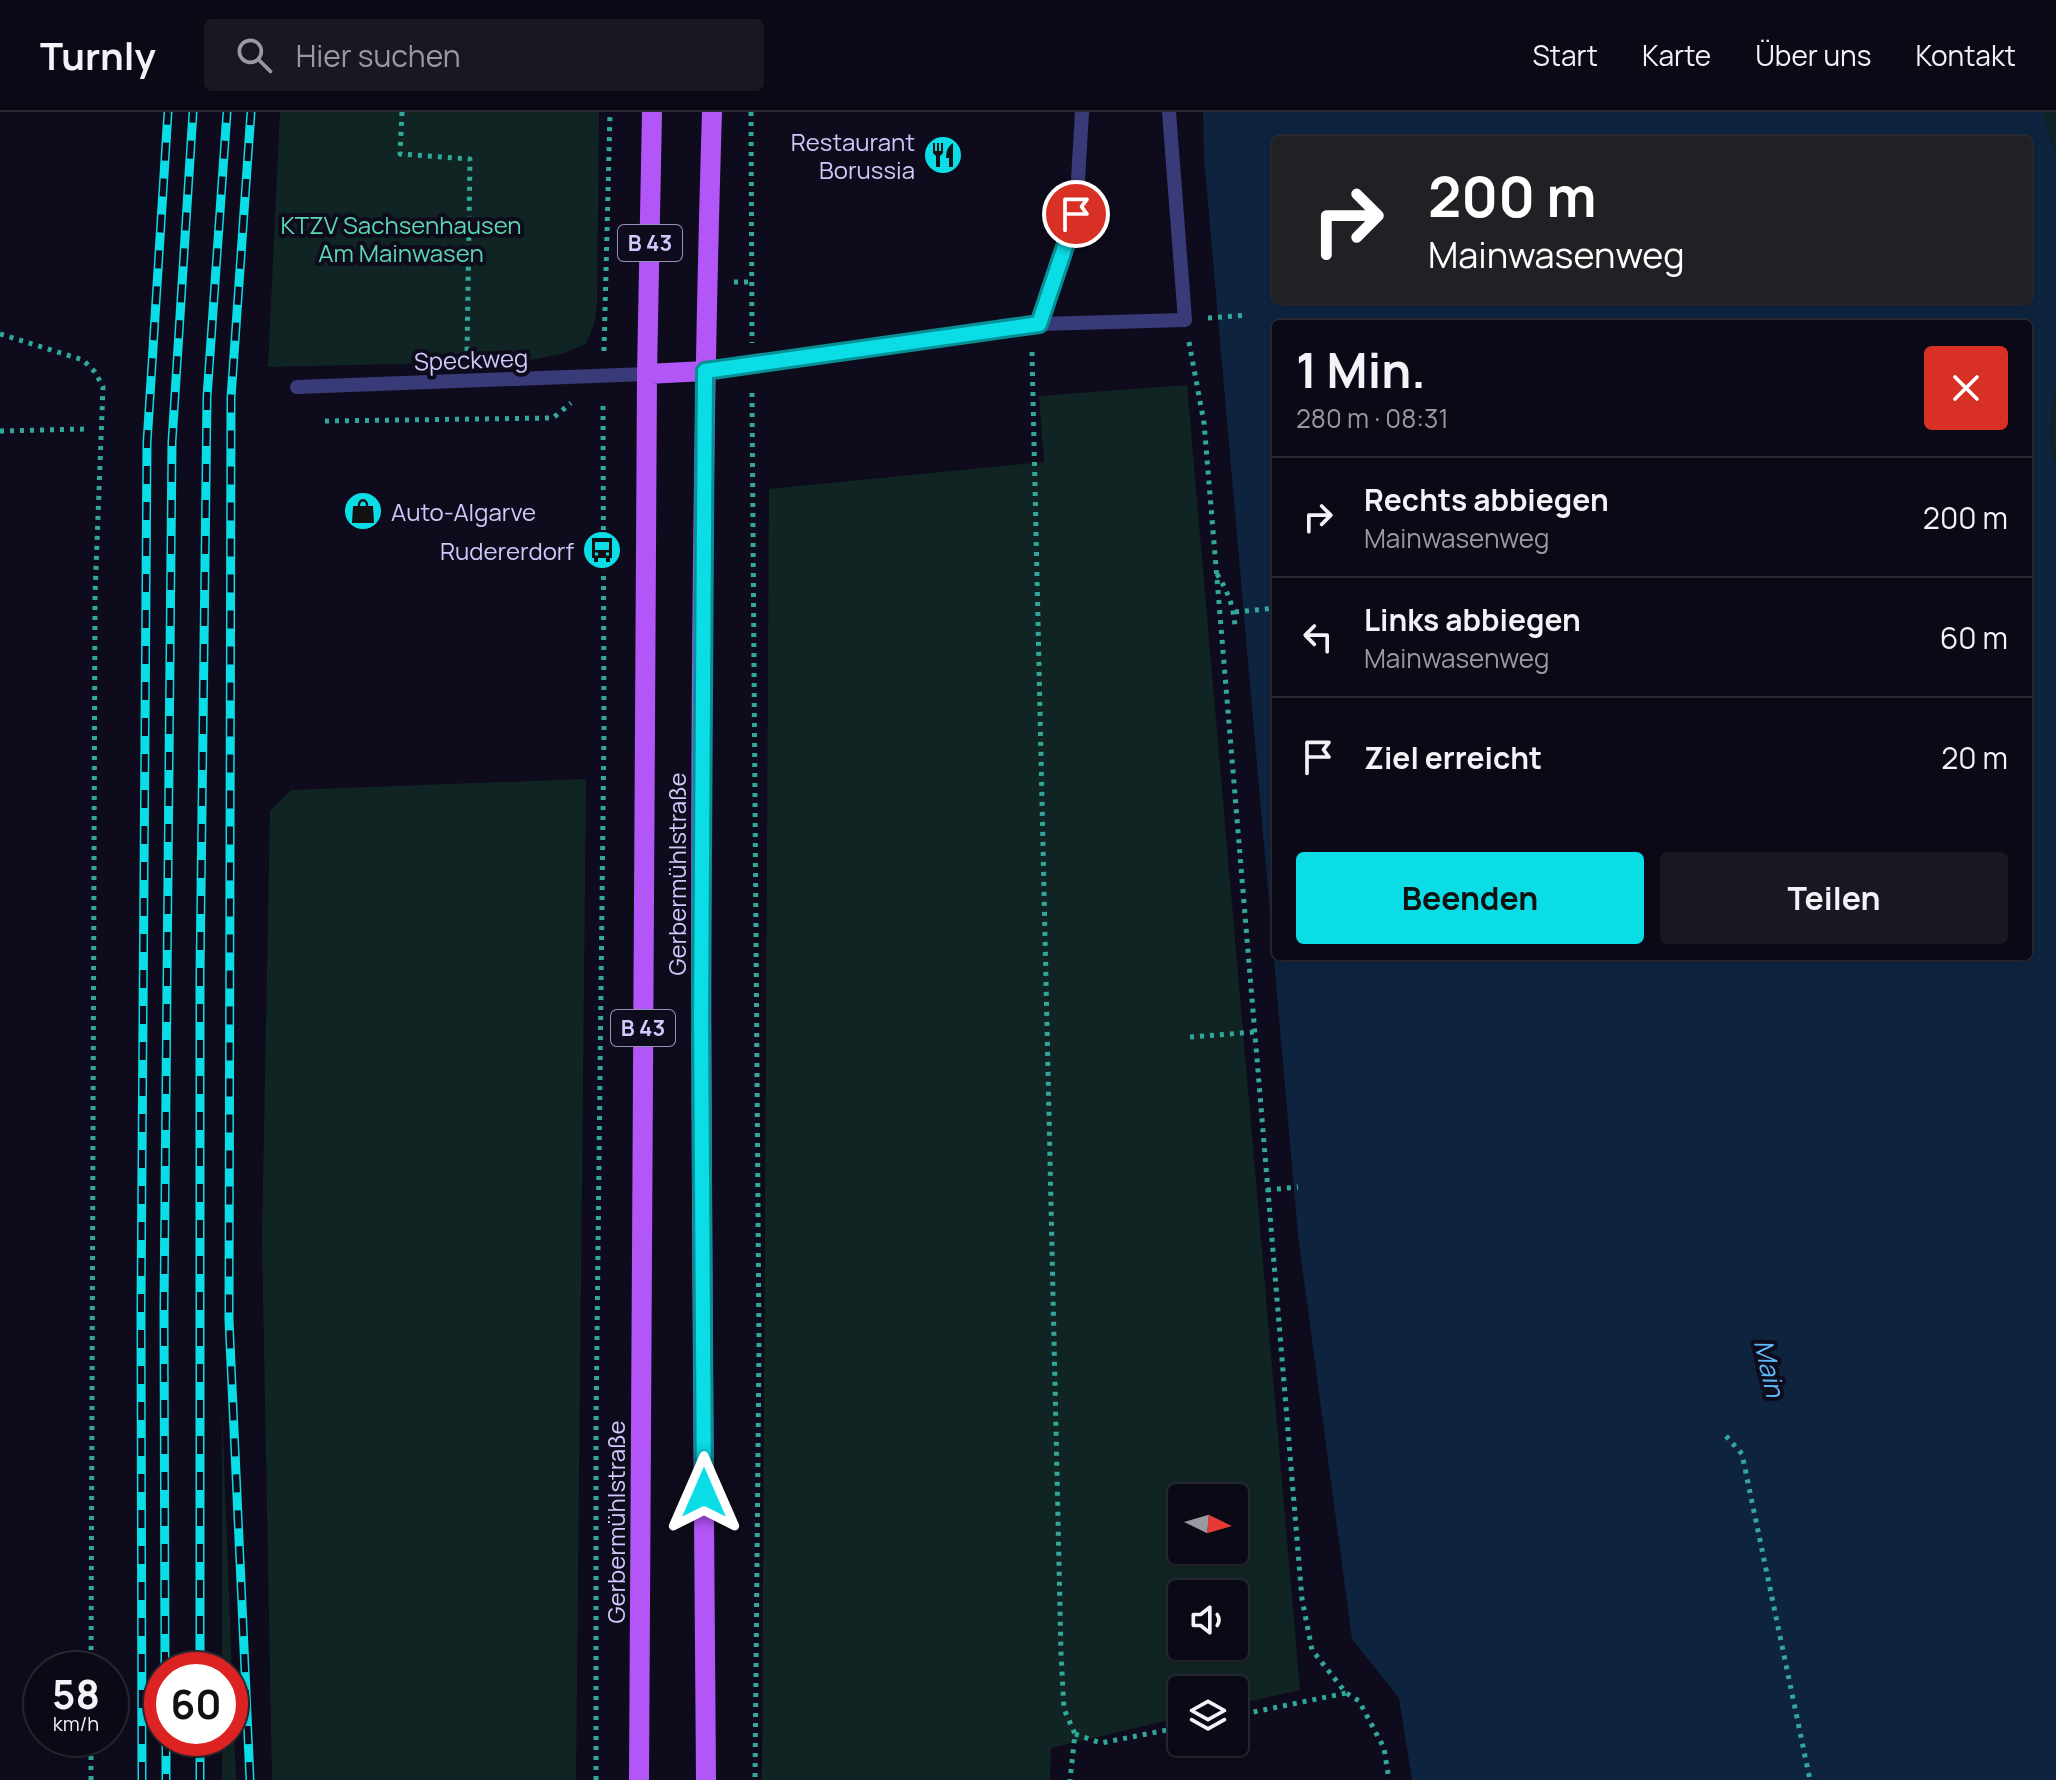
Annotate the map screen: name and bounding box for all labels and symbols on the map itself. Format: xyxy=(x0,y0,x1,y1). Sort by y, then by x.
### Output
place label: Restaurant Borussia xyxy=(791,125,915,186)
restaurant icon: Restaurant Borussia xyxy=(922,134,964,176)
pin xyxy=(1042,180,1110,248)
park label: KTZV Sachsenhausen Am Mainwasen xyxy=(280,208,522,269)
road number: B 43 xyxy=(618,225,682,261)
street label: Speckweg xyxy=(413,341,529,377)
shop icon: Auto-Algarve xyxy=(342,490,384,532)
place label: Auto-Algarve xyxy=(391,495,536,528)
bus stop icon: Rudererdorf xyxy=(581,529,623,571)
place label: Rudererdorf xyxy=(440,534,574,567)
street label: Gerbermühlstraße xyxy=(660,772,693,976)
road number: B 43 xyxy=(611,1010,675,1046)
water label: Main xyxy=(1746,1336,1794,1402)
street label: Gerbermühlstraße xyxy=(599,1420,632,1624)
position arrow xyxy=(662,1451,746,1535)
north arrow xyxy=(1168,1484,1248,1564)
speed limit sign: 60 xyxy=(144,1652,248,1756)

